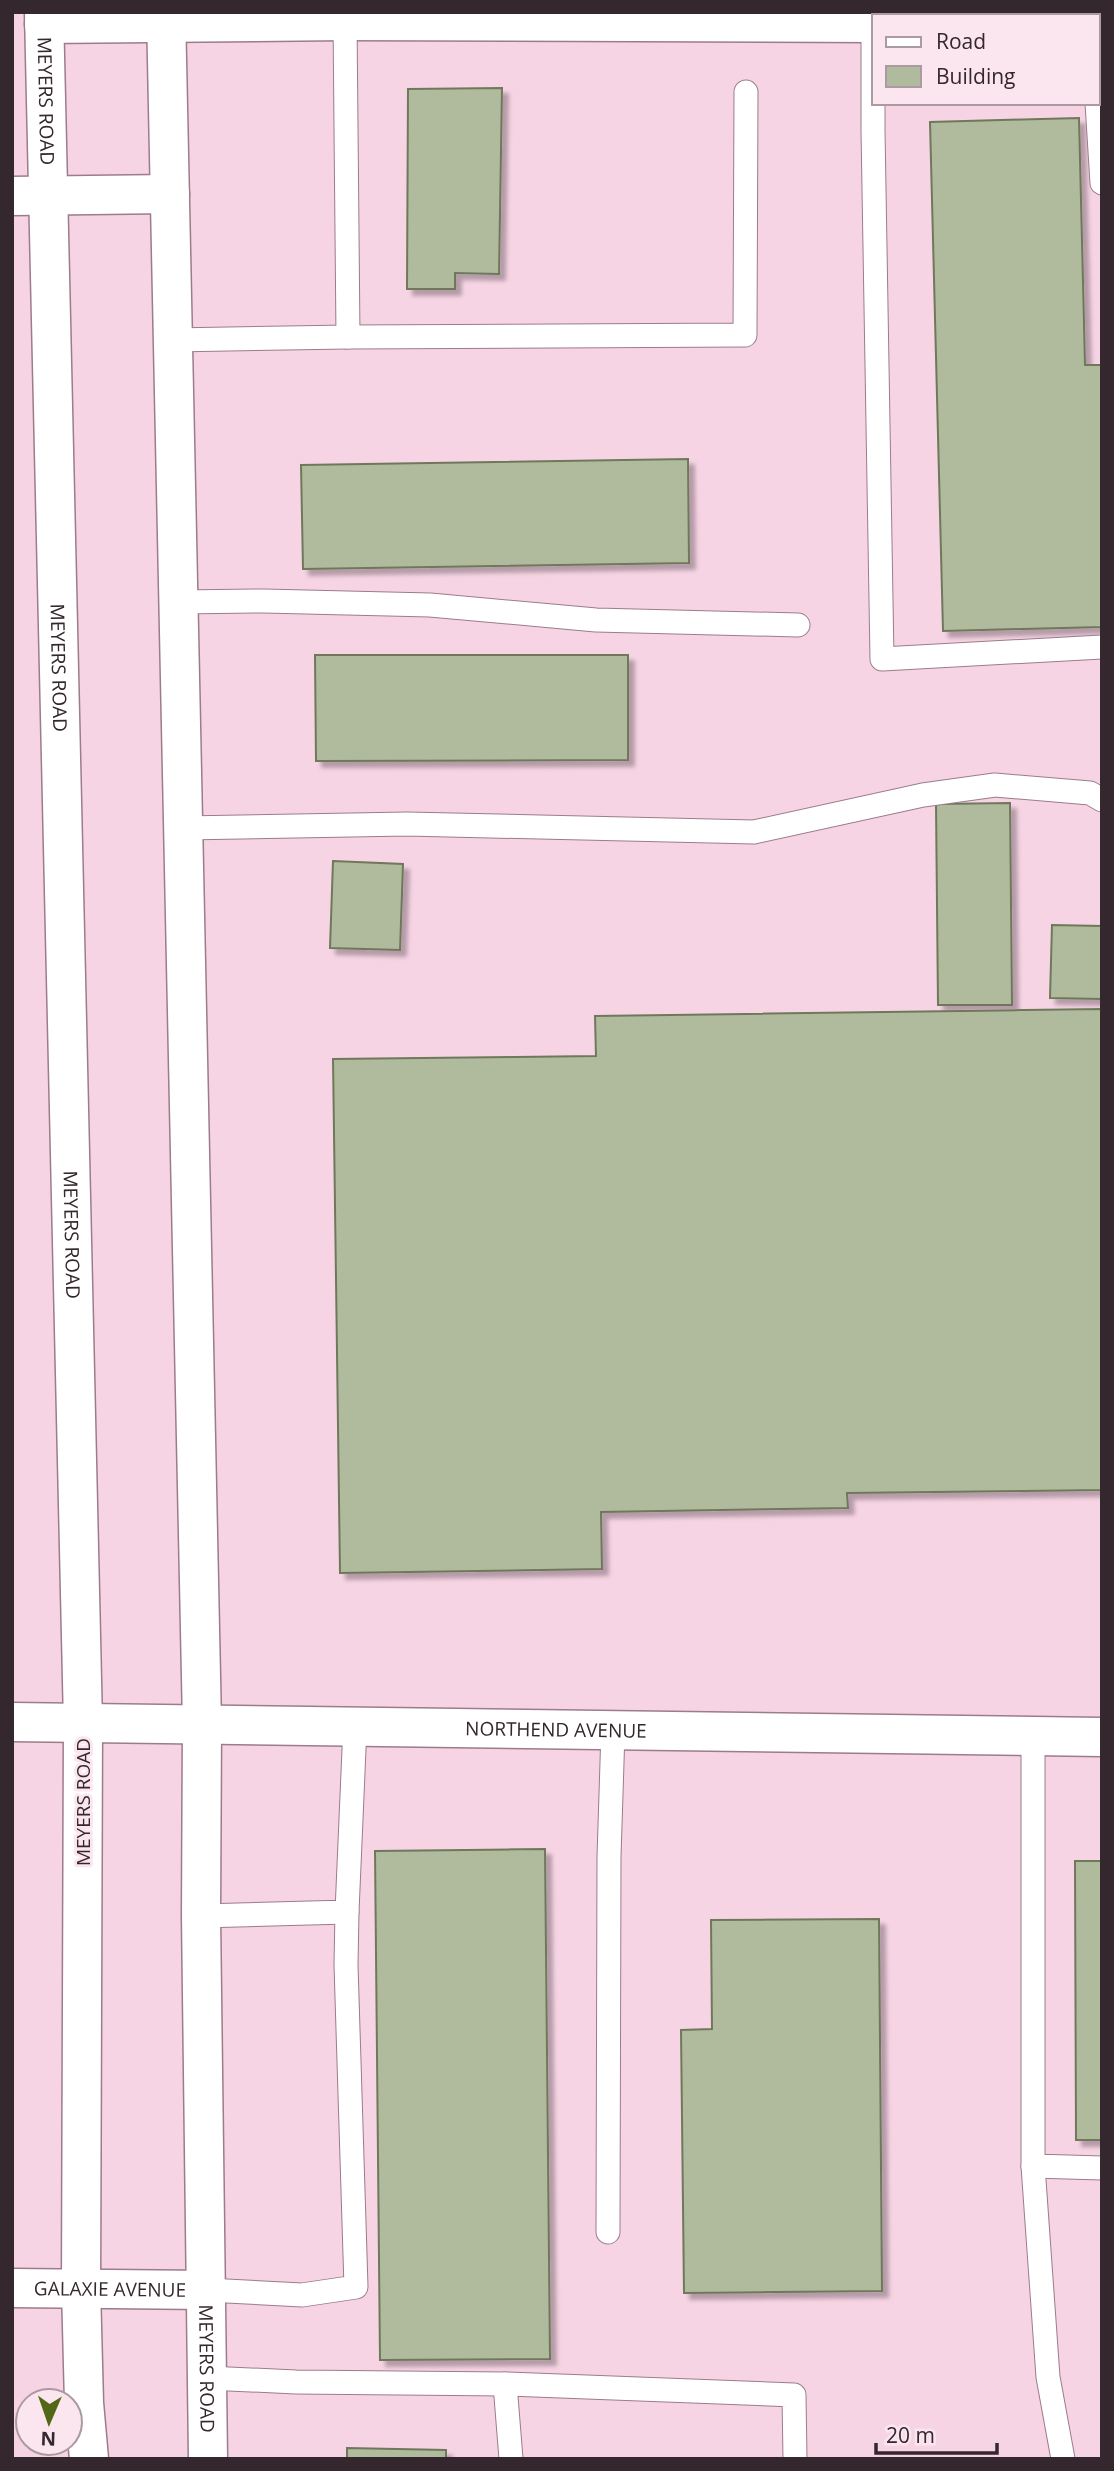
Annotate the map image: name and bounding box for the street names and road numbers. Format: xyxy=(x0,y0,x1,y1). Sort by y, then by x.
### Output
street label: MEYERS ROAD xyxy=(32,37,60,165)
street label: MEYERS ROAD xyxy=(44,603,73,732)
street label: MEYERS ROAD xyxy=(57,1170,86,1299)
street label: NORTHEND AVENUE xyxy=(465,1715,647,1744)
street label: MEYERS ROAD xyxy=(70,1738,96,1866)
street label: GALAXIE AVENUE xyxy=(34,2275,186,2303)
street label: MEYERS ROAD xyxy=(193,2304,221,2433)

